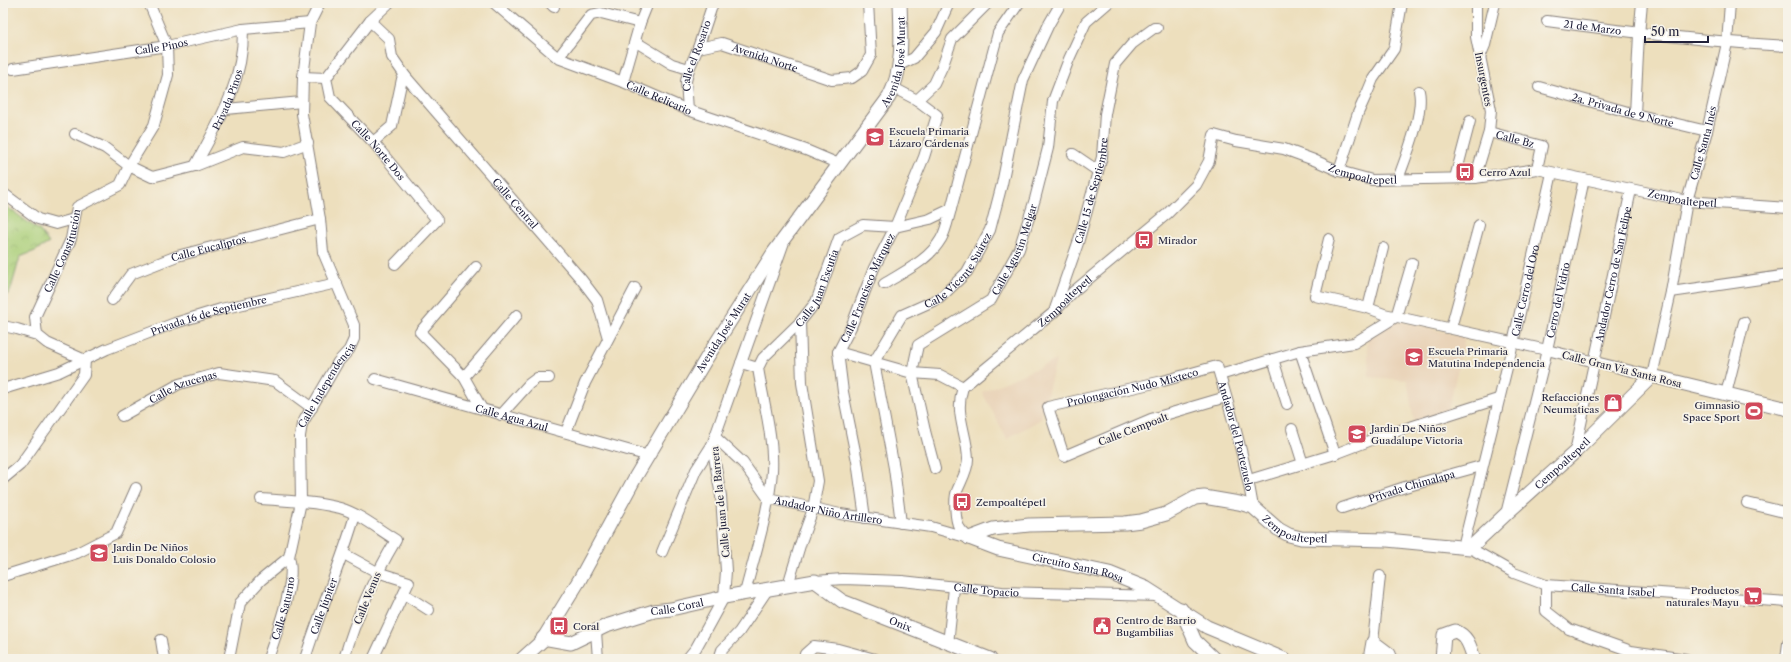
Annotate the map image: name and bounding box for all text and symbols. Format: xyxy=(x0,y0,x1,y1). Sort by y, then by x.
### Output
street label: Avenida José Murat xyxy=(878,16,908,110)
street label: 21 de Marzo xyxy=(1563,17,1622,38)
street label: Calle el Rosario xyxy=(680,18,714,92)
scale bar xyxy=(1645,18,1708,44)
text: 50 m xyxy=(1651,24,1680,39)
street label: Calle Pinos xyxy=(134,36,189,58)
street label: Avenida Norte xyxy=(730,41,800,75)
street label: Insurgentes xyxy=(1472,51,1495,107)
street label: Privada Pinos xyxy=(210,68,245,132)
street label: Calle Relicario xyxy=(624,78,693,118)
street label: 2a. Privada de 9 Norte xyxy=(1570,91,1675,130)
street label: Calle Santa Inés xyxy=(1687,105,1719,182)
street label: Calle Norte Dos xyxy=(348,117,408,183)
place label: Escuela Primaria Lázaro Cárdenas xyxy=(889,125,970,150)
school or university icon: Escuela Primaria Lázaro Cárdenas xyxy=(864,126,886,148)
street label: Calle Bz xyxy=(1494,128,1536,151)
street label: Calle 15 de Septiembre xyxy=(1072,137,1110,245)
street label: Zempoaltepetl xyxy=(1326,161,1397,187)
bus stop icon: Cerro Azul xyxy=(1454,161,1476,183)
place label: Cerro Azul xyxy=(1479,166,1531,179)
street label: Calle Central xyxy=(489,176,540,232)
street label: Zempoaltepetl xyxy=(1646,187,1717,210)
street label: Calle Agustín Melgar xyxy=(989,202,1040,298)
street label: Andador Cerro de San Felipe xyxy=(1592,205,1634,344)
street label: Calle Constitución xyxy=(41,207,84,295)
bus stop icon: Mirador xyxy=(1133,229,1155,251)
street label: Calle Vicente Suárez xyxy=(922,230,994,311)
street label: Calle Francisco Márquez xyxy=(838,231,898,345)
street label: Calle Eucaliptos xyxy=(169,232,247,265)
place label: Mirador xyxy=(1158,234,1198,247)
street label: Calle Cerro del Oro xyxy=(1509,243,1542,338)
street label: Calle Juan Escutia xyxy=(793,247,842,330)
street label: Cerro del Vidrio xyxy=(1544,261,1573,339)
street label: Zempoaltepetl xyxy=(1035,273,1095,330)
street label: Avenida José Murat xyxy=(693,290,754,376)
street label: Privada 16 de Septiembre xyxy=(149,293,268,339)
street label: Calle Independencia xyxy=(295,340,359,430)
place label: Escuela Primaria Matutina Independencia xyxy=(1428,345,1546,370)
school or university icon: Escuela Primaria Matutina Independencia xyxy=(1403,346,1425,368)
street label: Calle Gran Vía Santa Rosa xyxy=(1561,348,1684,391)
street label: Prolongación Nudo Mixteco xyxy=(1066,366,1200,410)
street label: Calle Azucenas xyxy=(147,368,218,407)
street label: Andador del Portezuelo xyxy=(1215,379,1256,492)
place label: Refacciones Neumaticas xyxy=(1541,391,1599,416)
shop icon: Refacciones Neumaticas xyxy=(1602,392,1624,414)
place label: Gimnasio Space Sport xyxy=(1683,399,1740,424)
sports icon: Gimnasio Space Sport xyxy=(1743,400,1765,422)
street label: Calle Agua Azul xyxy=(474,402,549,434)
street label: Calle Cempoalt xyxy=(1096,410,1170,449)
place label: Jardin De Niños Guadalupe Victoria xyxy=(1369,422,1463,447)
school or university icon: Jardin De Niños Guadalupe Victoria xyxy=(1346,423,1368,445)
street label: Cempoaltepetl xyxy=(1532,435,1593,492)
street label: Calle Juan de la Barrera xyxy=(708,445,733,558)
street label: Privada Chimalapa xyxy=(1367,467,1457,506)
bus stop icon: Zempoaltépetl xyxy=(951,491,973,513)
street label: Andador Niño Artillero xyxy=(772,493,883,527)
place label: Zempoaltépetl xyxy=(976,496,1046,509)
street label: Zempoaltepetl xyxy=(1260,512,1328,546)
place label: Jardin De Niños Luis Donaldo Colosio xyxy=(111,541,216,566)
school or university icon: Jardin De Niños Luis Donaldo Colosio xyxy=(88,542,110,564)
street label: Circuito Santa Rosa xyxy=(1031,551,1126,585)
street label: Calle Venus xyxy=(351,570,384,626)
street label: Calle Júpiter xyxy=(308,575,340,636)
street label: Calle Saturno xyxy=(269,576,298,642)
street label: Calle Topacio xyxy=(953,581,1019,599)
street label: Calle Santa Isabel xyxy=(1571,581,1655,600)
place label: Productos naturales Mayu xyxy=(1666,584,1739,609)
supermarket icon: Productos naturales Mayu xyxy=(1742,585,1764,607)
street label: Calle Coral xyxy=(650,596,705,618)
street label: Onix xyxy=(887,614,914,635)
place label: Centro de Barrio Bugambilias xyxy=(1116,614,1196,639)
bus stop icon: Coral xyxy=(548,615,570,637)
public building icon: Centro de Barrio Bugambilias xyxy=(1091,615,1113,637)
place label: Coral xyxy=(573,620,599,633)

